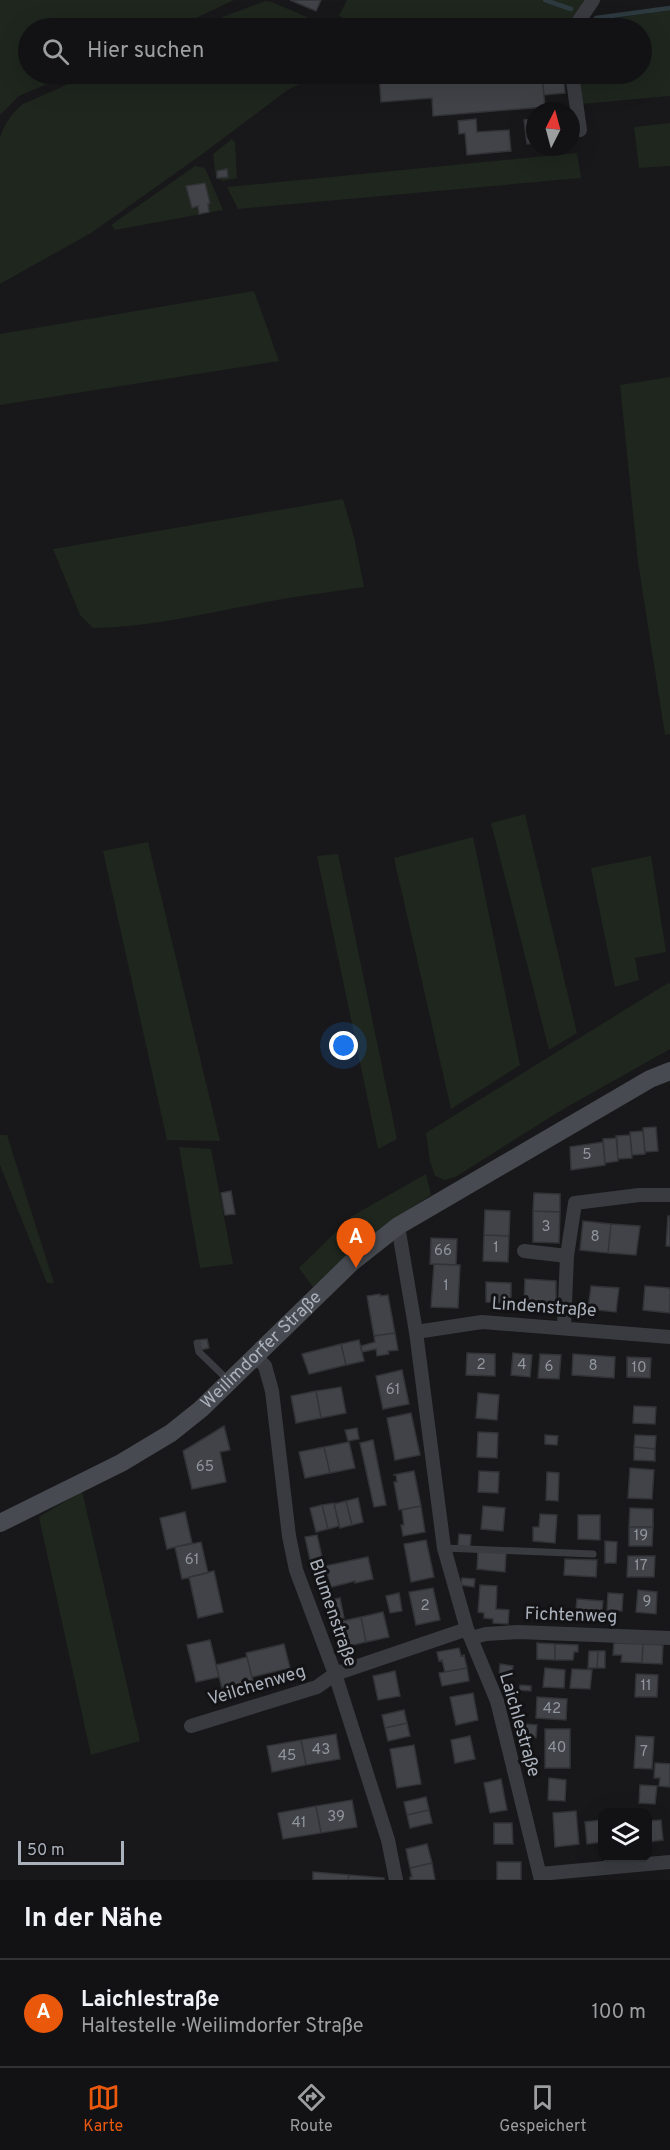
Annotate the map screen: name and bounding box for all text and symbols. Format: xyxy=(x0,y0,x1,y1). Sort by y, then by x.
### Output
search box xyxy=(18,18,652,84)
icon: search xyxy=(39,35,72,68)
text: Hier suchen xyxy=(87,38,204,65)
north arrow xyxy=(526,102,580,156)
your location xyxy=(329,1031,358,1060)
house number: 5 xyxy=(582,1146,592,1165)
pin: A xyxy=(336,1218,376,1268)
house number: 3 xyxy=(541,1218,551,1237)
house number: 8 xyxy=(590,1228,600,1247)
house number: 1 xyxy=(493,1239,499,1258)
house number: 66 xyxy=(434,1242,452,1261)
house number: 1 xyxy=(443,1277,449,1296)
street label: Weilimdorfer Straße xyxy=(196,1286,327,1414)
street label: Lindenstraße xyxy=(491,1293,597,1323)
house number: 2 xyxy=(476,1356,486,1375)
house number: 4 xyxy=(517,1356,527,1375)
house number: 8 xyxy=(588,1357,598,1376)
house number: 6 xyxy=(545,1358,554,1377)
house number: 10 xyxy=(631,1359,647,1378)
house number: 61 xyxy=(386,1381,400,1400)
house number: 65 xyxy=(196,1458,214,1477)
house number: 19 xyxy=(634,1527,648,1546)
house number: 61 xyxy=(185,1551,199,1570)
street label: Blumenstraße xyxy=(303,1556,361,1670)
house number: 17 xyxy=(634,1557,648,1576)
house number: 9 xyxy=(643,1593,651,1612)
house number: 2 xyxy=(420,1597,430,1616)
street label: Fichtenweg xyxy=(524,1603,618,1629)
street label: Veilchenweg xyxy=(205,1660,309,1712)
street label: Laichlestraße xyxy=(493,1670,545,1780)
house number: 11 xyxy=(640,1677,652,1696)
house number: 42 xyxy=(543,1700,561,1719)
house number: 40 xyxy=(548,1739,566,1758)
house number: 43 xyxy=(312,1741,330,1760)
house number: 7 xyxy=(640,1743,648,1762)
house number: 45 xyxy=(278,1747,296,1766)
house number: 39 xyxy=(327,1808,345,1827)
map controls xyxy=(598,1808,652,1862)
button: layers xyxy=(598,1808,652,1862)
house number: 41 xyxy=(292,1814,306,1833)
scale bar xyxy=(18,1838,124,1866)
text: 50 m xyxy=(27,1841,65,1861)
text: In der Nähe xyxy=(24,1903,163,1936)
text: Laichlestraße xyxy=(81,1987,220,2014)
text: A xyxy=(36,2000,51,2026)
text: 100 m xyxy=(591,2000,646,2026)
text: Haltestelle · Weilimdorfer Straße xyxy=(81,2014,364,2040)
tab: Karte xyxy=(83,2081,123,2137)
tab: Route xyxy=(290,2081,333,2137)
tab: Gespeichert xyxy=(499,2081,587,2137)

